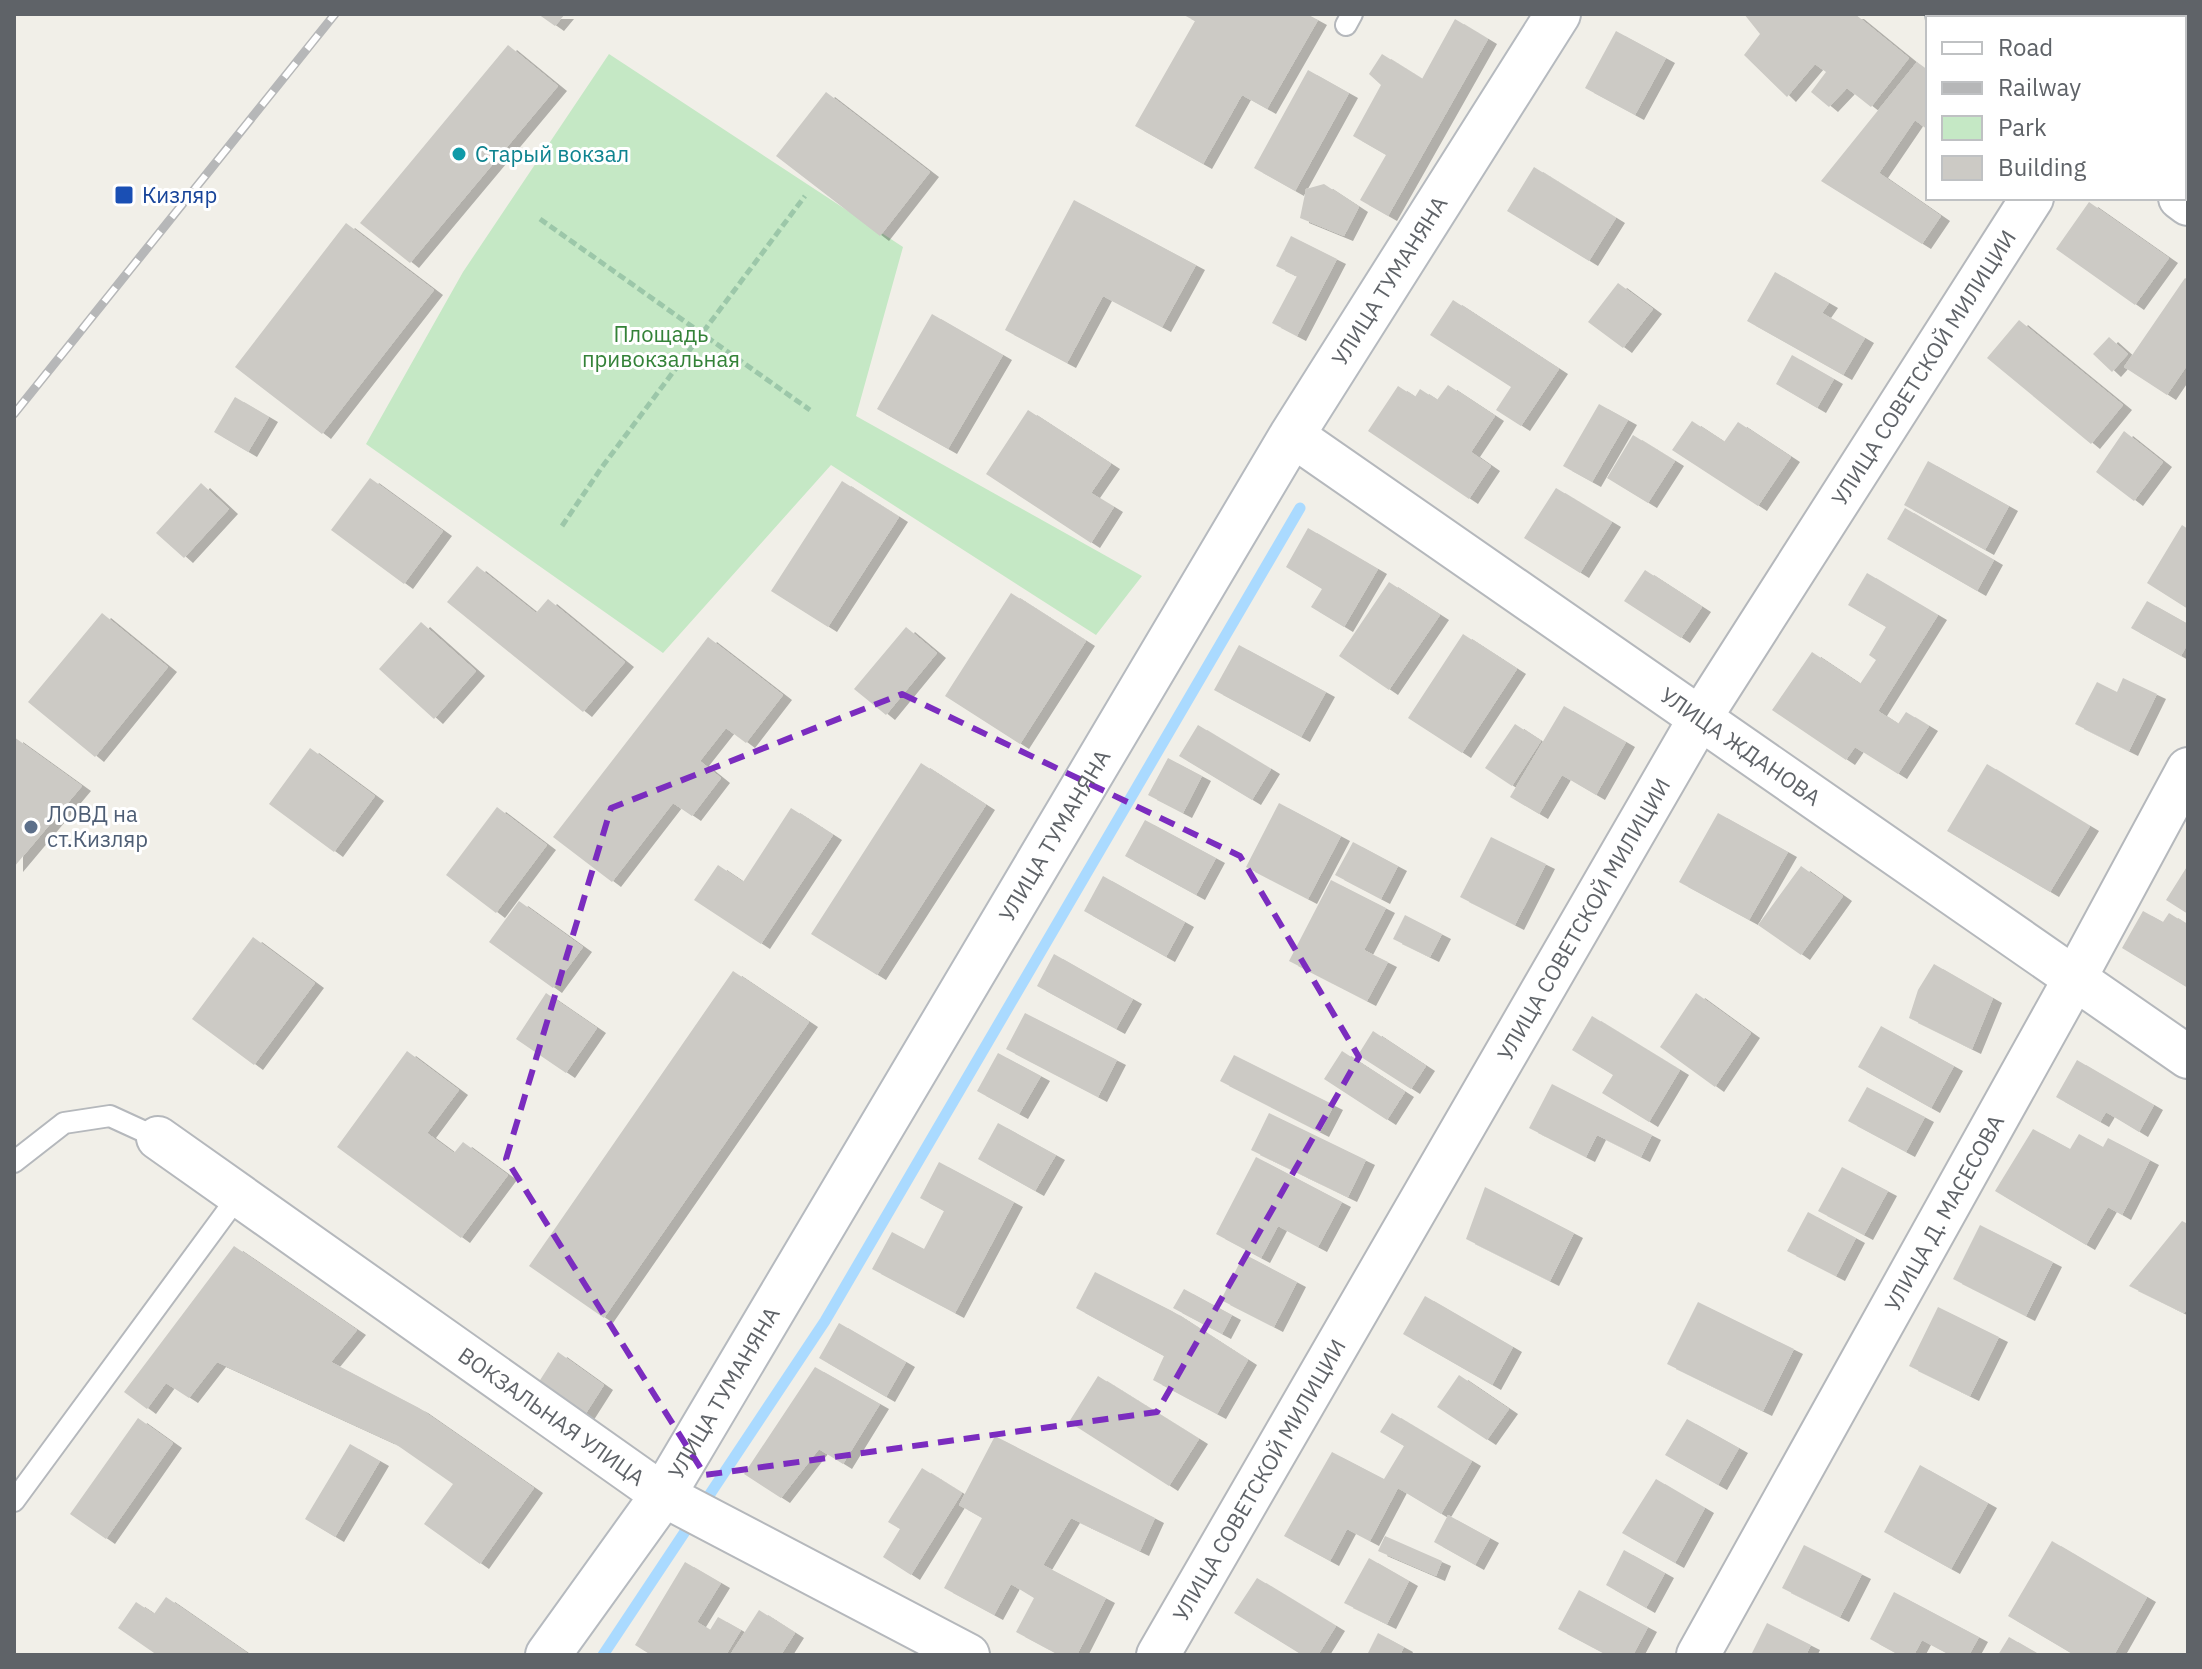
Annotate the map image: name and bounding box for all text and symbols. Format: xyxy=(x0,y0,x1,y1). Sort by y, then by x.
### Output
legend xyxy=(1926,16,2186,200)
text: Road xyxy=(1998,31,2053,63)
text: Railway xyxy=(1998,71,2081,103)
text: Park xyxy=(1998,111,2047,143)
place label: Старый вокзал xyxy=(475,139,629,168)
marker: Старый вокзал xyxy=(450,145,468,163)
text: Building xyxy=(1998,151,2086,183)
place label: Кизляр xyxy=(142,180,217,209)
marker: Кизляр xyxy=(113,184,135,206)
street label: УЛИЦА ТУМАНЯНА xyxy=(1325,190,1453,371)
street label: УЛИЦА СОВЕТСКОЙ МИЛИЦИИ xyxy=(1824,224,2022,511)
park label: Площадь привокзальная xyxy=(582,319,740,373)
street label: УЛИЦА ЖДАНОВА xyxy=(1655,680,1827,812)
street label: УЛИЦА ТУМАНЯНА xyxy=(992,744,1116,927)
street label: УЛИЦА СОВЕТСКОЙ МИЛИЦИИ xyxy=(1490,773,1676,1065)
place label: ЛОВД на ст.Кизляр xyxy=(47,799,148,853)
marker: ЛОВД на ст.Кизляр xyxy=(22,818,40,836)
street label: УЛИЦА Д. МАСЕСОВА xyxy=(1877,1109,2010,1316)
street label: УЛИЦА ТУМАНЯНА xyxy=(661,1301,786,1484)
street label: УЛИЦА СОВЕТСКОЙ МИЛИЦИИ xyxy=(1166,1333,1352,1626)
street label: ВОКЗАЛЬНАЯ УЛИЦА xyxy=(453,1340,651,1492)

